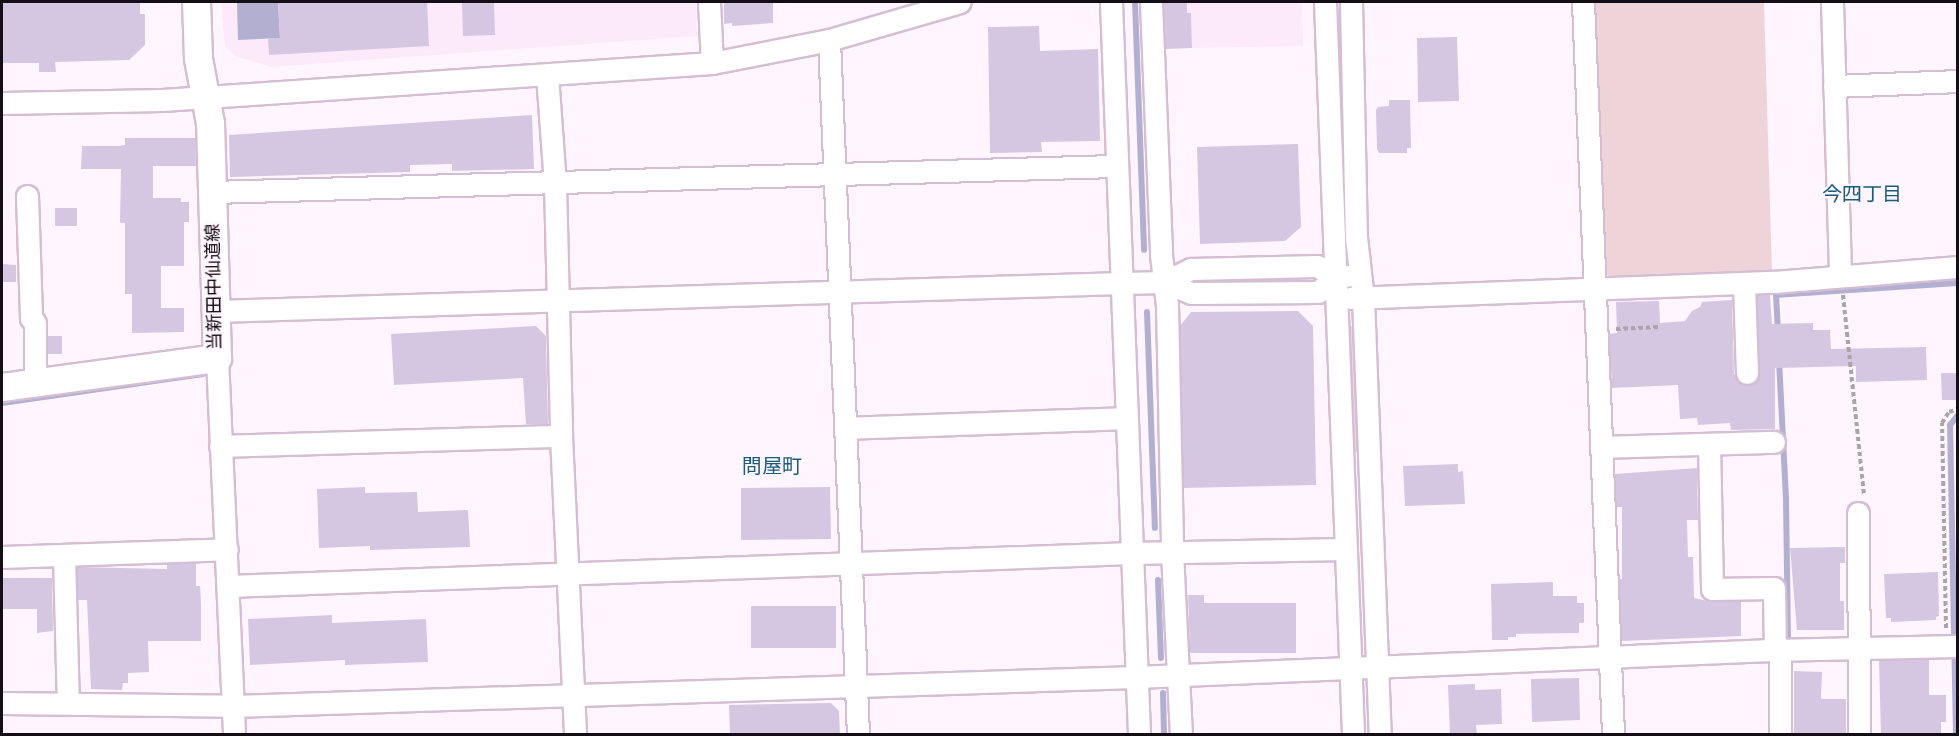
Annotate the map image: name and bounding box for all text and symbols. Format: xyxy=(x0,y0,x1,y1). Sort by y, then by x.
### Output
district label: 今四丁目 xyxy=(1822,182,1902,206)
street label: 当新田中仙道線 xyxy=(202,224,226,350)
district label: 問屋町 xyxy=(742,454,802,478)

